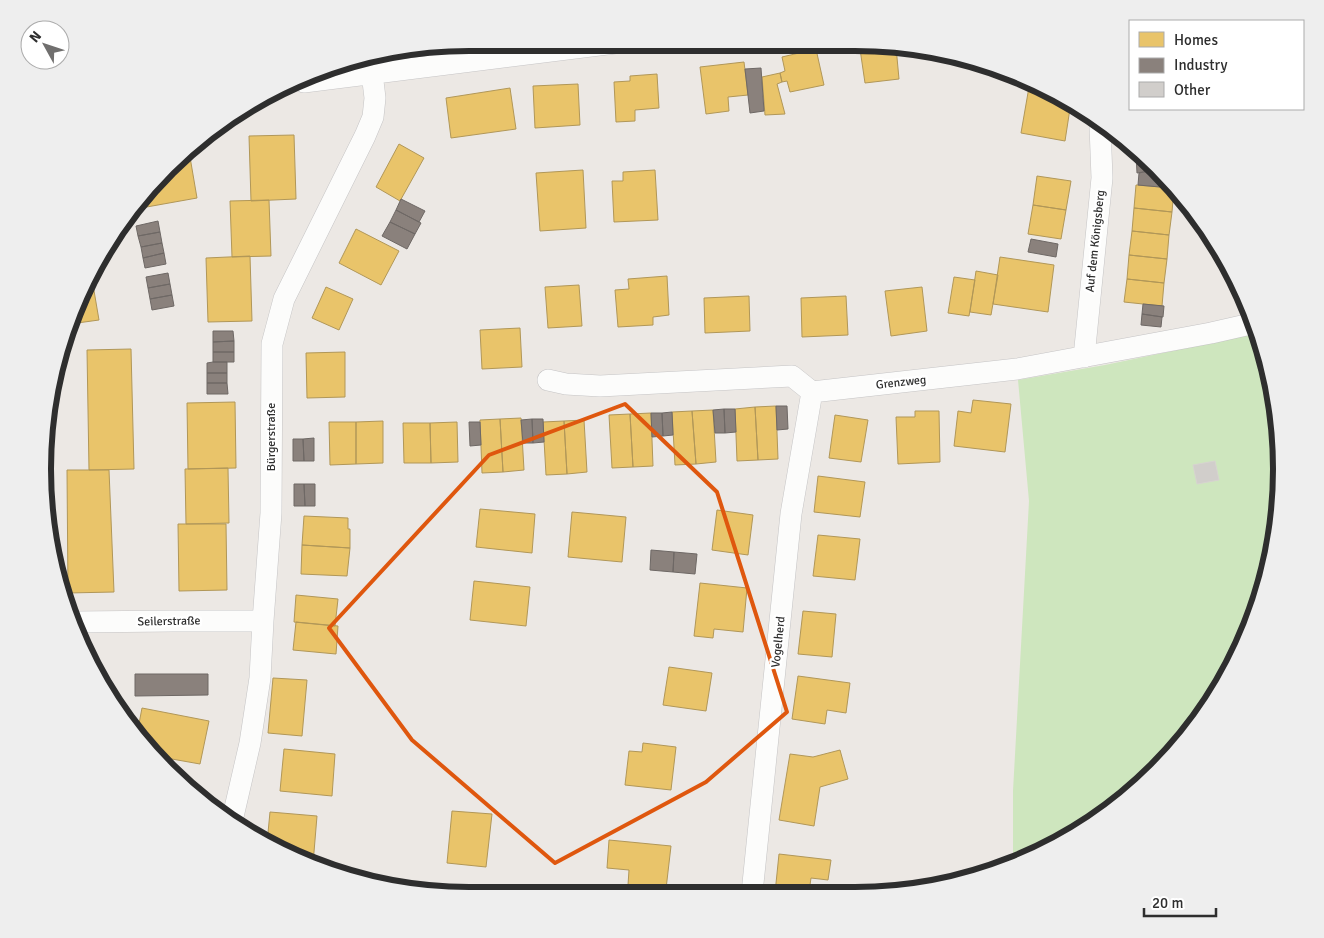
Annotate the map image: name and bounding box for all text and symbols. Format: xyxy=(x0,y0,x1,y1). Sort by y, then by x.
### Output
north arrow xyxy=(20,20,70,70)
legend xyxy=(1129,20,1304,110)
text: N xyxy=(26,28,45,46)
text: Homes xyxy=(1174,31,1218,49)
text: Industry xyxy=(1174,56,1227,74)
text: Other xyxy=(1174,81,1211,99)
street label: Auf dem Königsberg xyxy=(1083,189,1108,293)
street label: Grenzweg xyxy=(875,372,927,393)
street label: Bürgerstraße xyxy=(264,403,279,471)
street label: Seilerstraße xyxy=(137,613,201,630)
street label: Vogelherd xyxy=(768,616,789,668)
scale bar xyxy=(1144,886,1216,918)
text: 20 m xyxy=(1152,894,1183,912)

